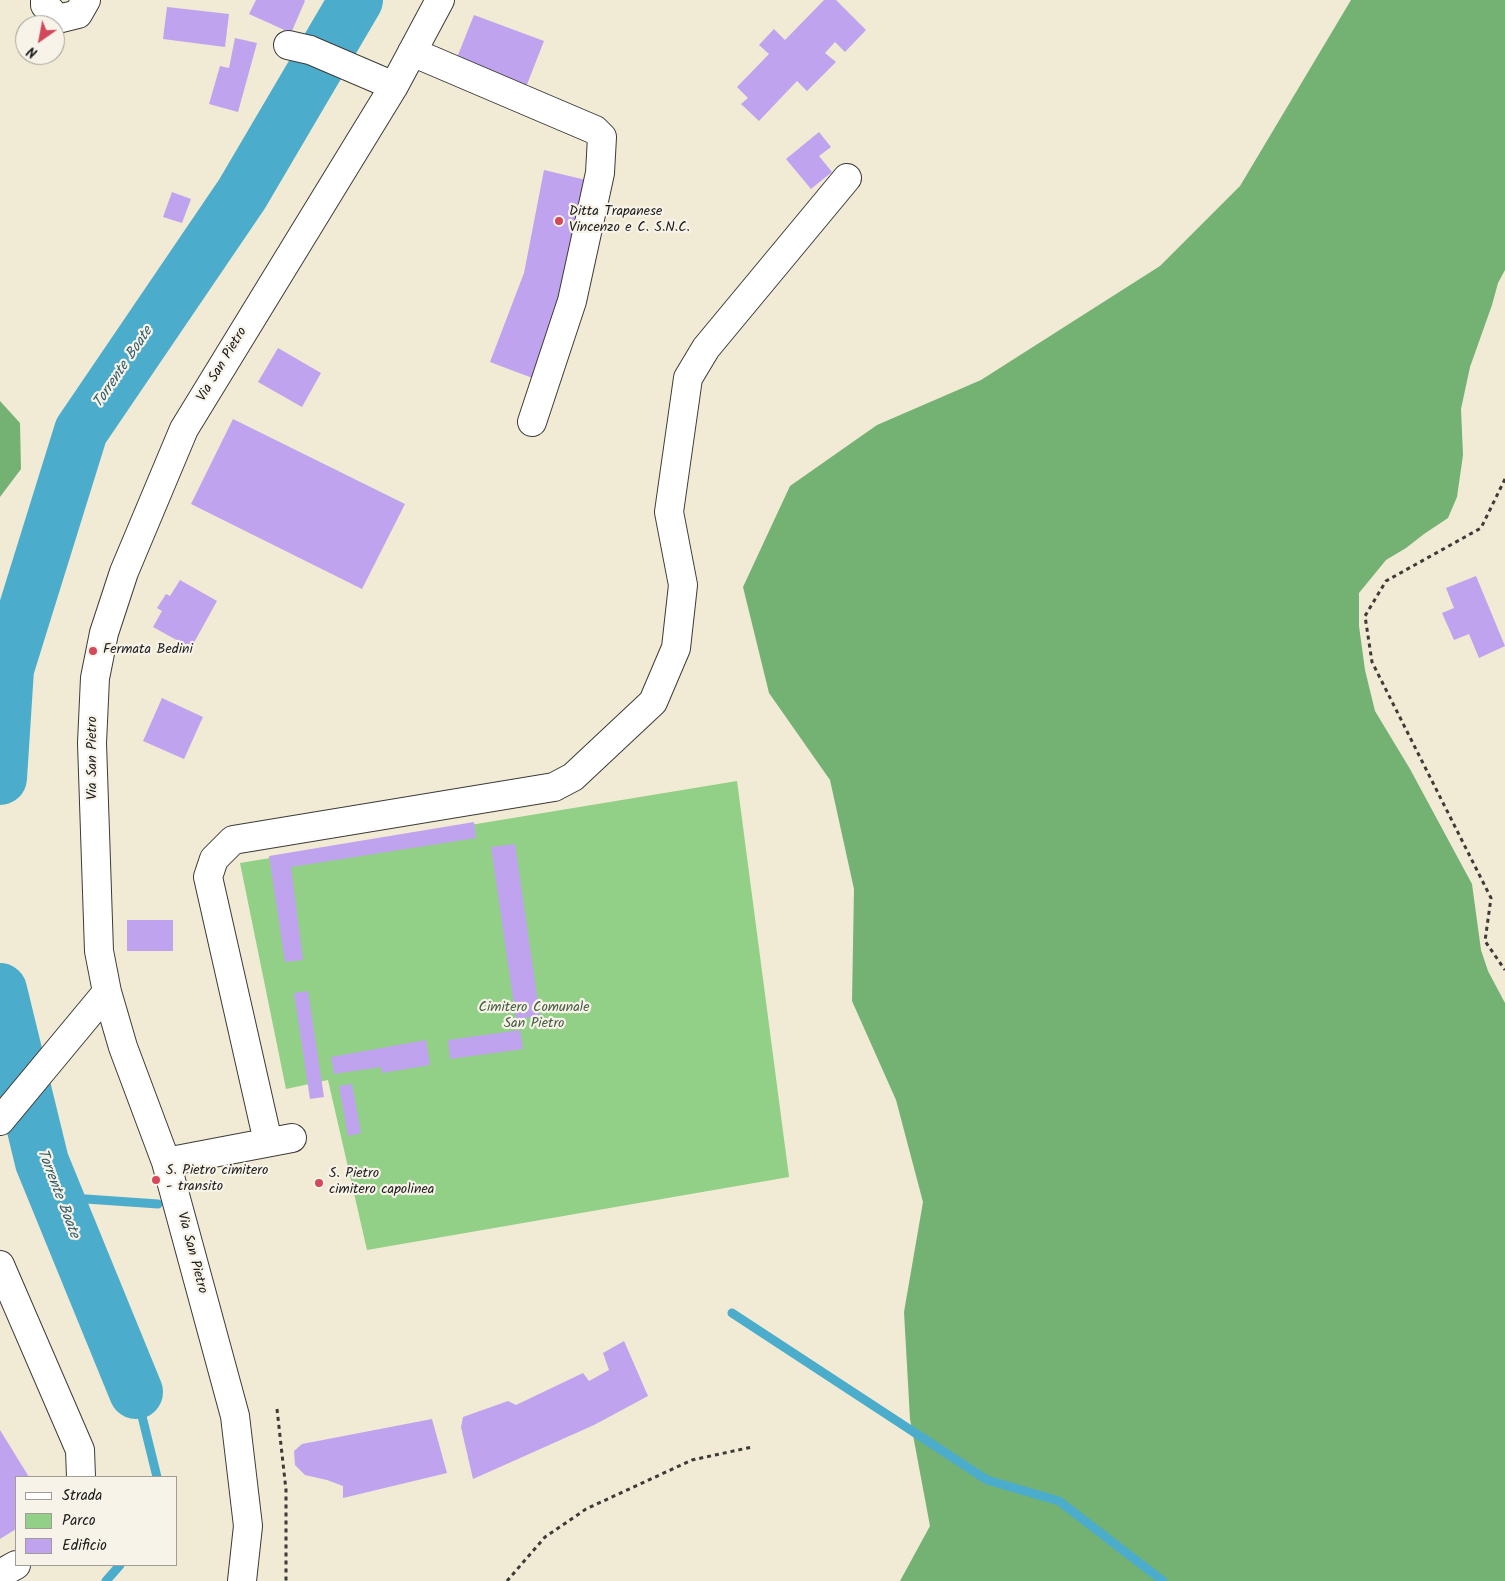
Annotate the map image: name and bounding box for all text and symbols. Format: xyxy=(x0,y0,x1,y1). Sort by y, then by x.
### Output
north arrow xyxy=(15,15,65,65)
text: N xyxy=(23,40,42,63)
place label: Ditta Trapanese Vincenzo e C. S.N.C. xyxy=(569,205,690,238)
marker: Ditta Trapanese Vincenzo e C. S.N.C. xyxy=(553,215,565,227)
water label: Torrente Boate xyxy=(90,324,158,412)
street label: Via San Pietro xyxy=(194,325,252,405)
place label: Fermata Bedini xyxy=(103,643,193,659)
marker: Fermata Bedini xyxy=(87,645,99,657)
street label: Via San Pietro xyxy=(86,716,102,800)
park label: Cimitero Comunale San Pietro xyxy=(479,1001,589,1034)
water label: Torrente Boate xyxy=(32,1147,82,1241)
place label: S. Pietro cimitero - transito xyxy=(166,1164,268,1196)
place label: S. Pietro cimitero capolinea xyxy=(329,1167,434,1200)
marker: S. Pietro cimitero - transito xyxy=(150,1174,162,1186)
marker: S. Pietro cimitero capolinea xyxy=(313,1177,325,1189)
street label: Via San Pietro xyxy=(172,1210,210,1296)
legend xyxy=(15,1476,178,1566)
text: Strada xyxy=(62,1484,102,1508)
text: Parco xyxy=(62,1509,96,1533)
text: Edificio xyxy=(62,1534,107,1558)

